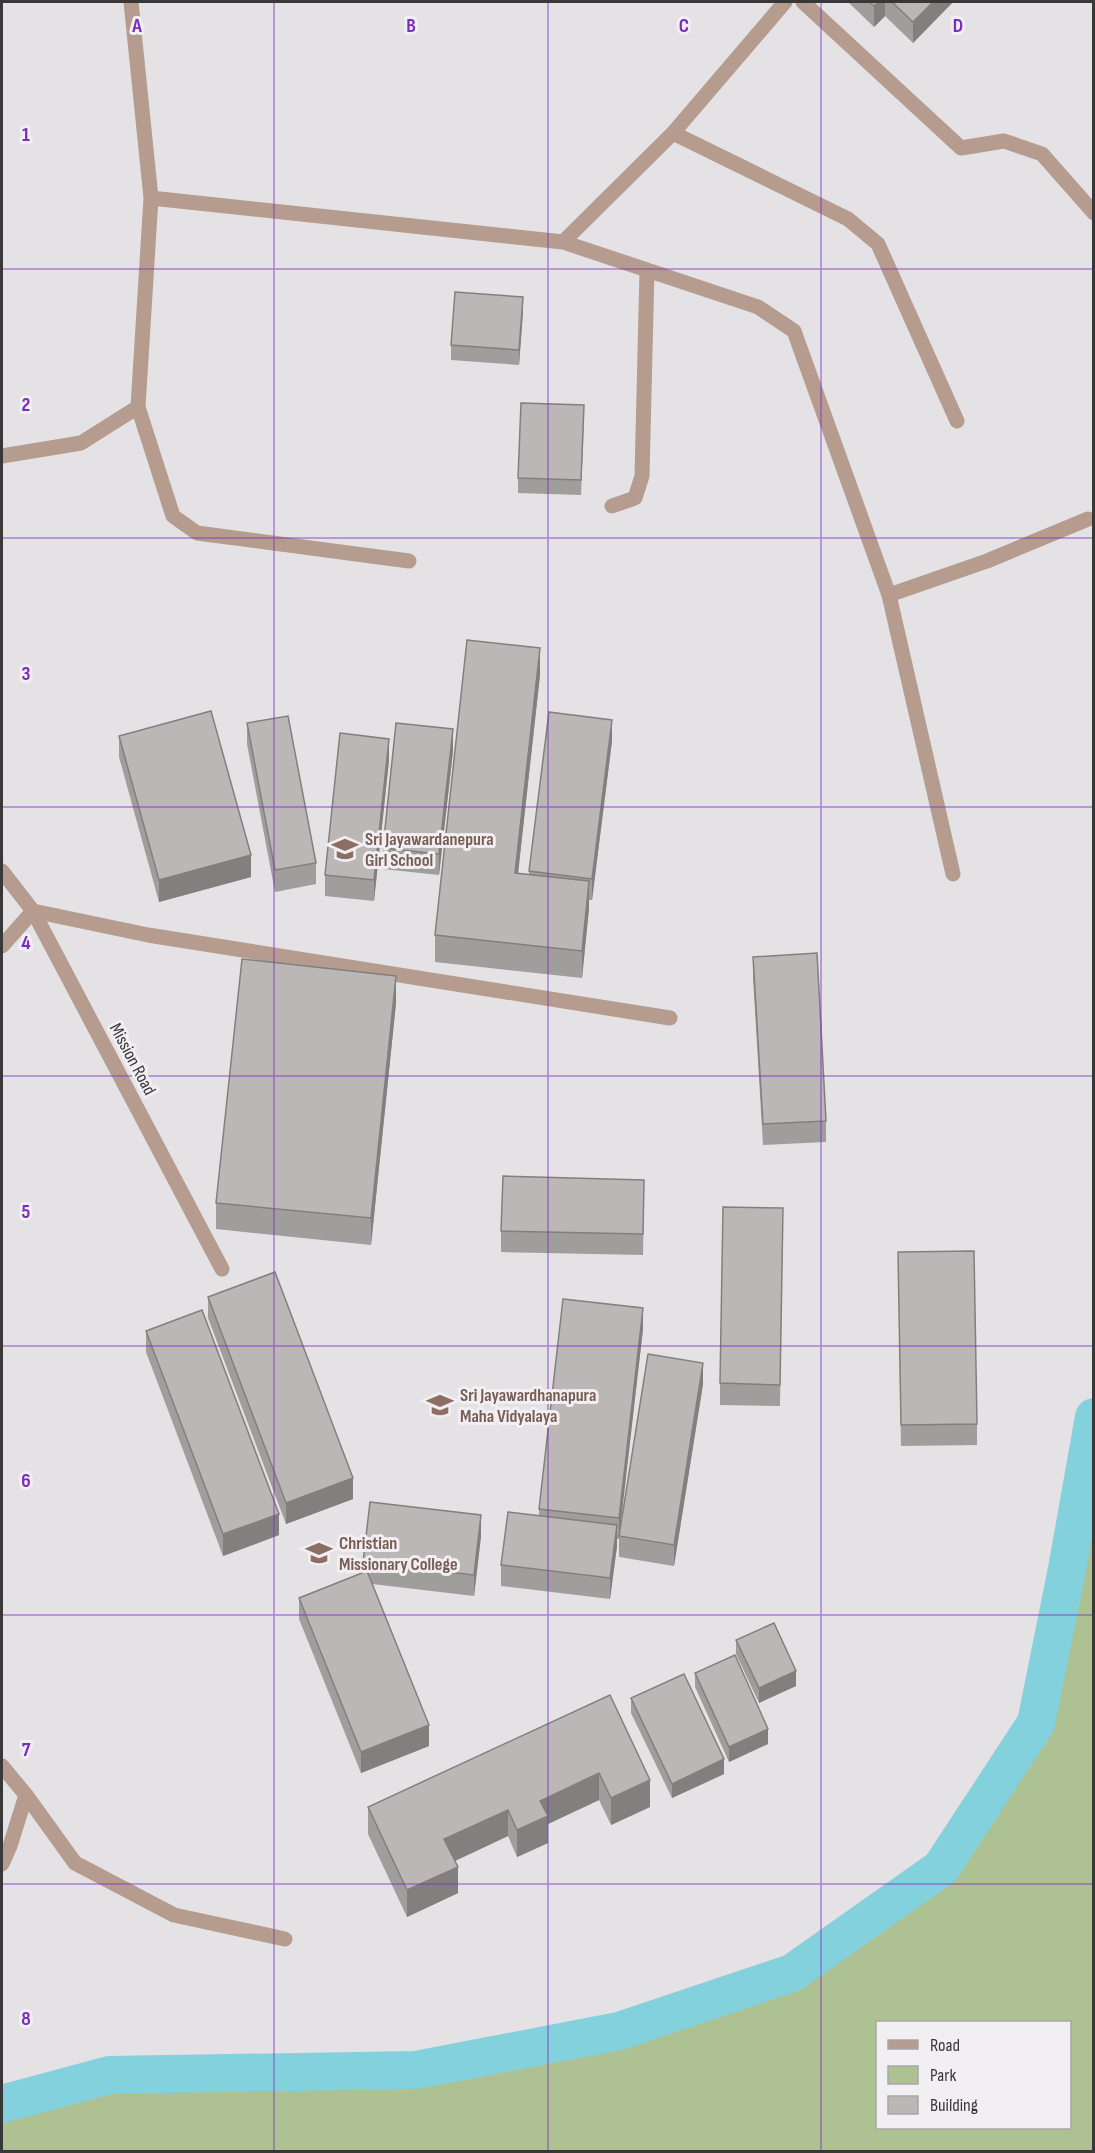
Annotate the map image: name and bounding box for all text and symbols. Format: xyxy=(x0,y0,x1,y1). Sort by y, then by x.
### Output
text: A xyxy=(131,14,142,38)
text: B xyxy=(406,14,416,38)
text: C xyxy=(679,14,689,38)
text: D xyxy=(953,14,963,38)
text: 1 xyxy=(22,123,30,147)
text: 2 xyxy=(22,393,30,417)
text: 3 xyxy=(22,662,31,686)
place label: Sri Jayawardanepura Girl School xyxy=(365,829,494,871)
school or university icon: Sri Jayawardanepura Girl School xyxy=(330,834,360,864)
text: 4 xyxy=(21,931,31,955)
street label: Mission Road xyxy=(105,1020,160,1099)
text: 5 xyxy=(22,1200,31,1224)
place label: Sri Jayawardhanapura Maha Vidyalaya xyxy=(460,1385,596,1427)
school or university icon: Sri Jayawardhanapura Maha Vidyalaya xyxy=(425,1390,455,1420)
text: 6 xyxy=(21,1469,31,1493)
place label: Christian Missionary College xyxy=(339,1533,458,1575)
school or university icon: Christian Missionary College xyxy=(304,1538,334,1568)
text: 7 xyxy=(22,1738,31,1762)
text: 8 xyxy=(21,2007,31,2031)
legend xyxy=(876,2021,1071,2129)
text: Road xyxy=(930,2035,960,2056)
text: Park xyxy=(930,2065,956,2086)
text: Building xyxy=(930,2095,978,2116)

